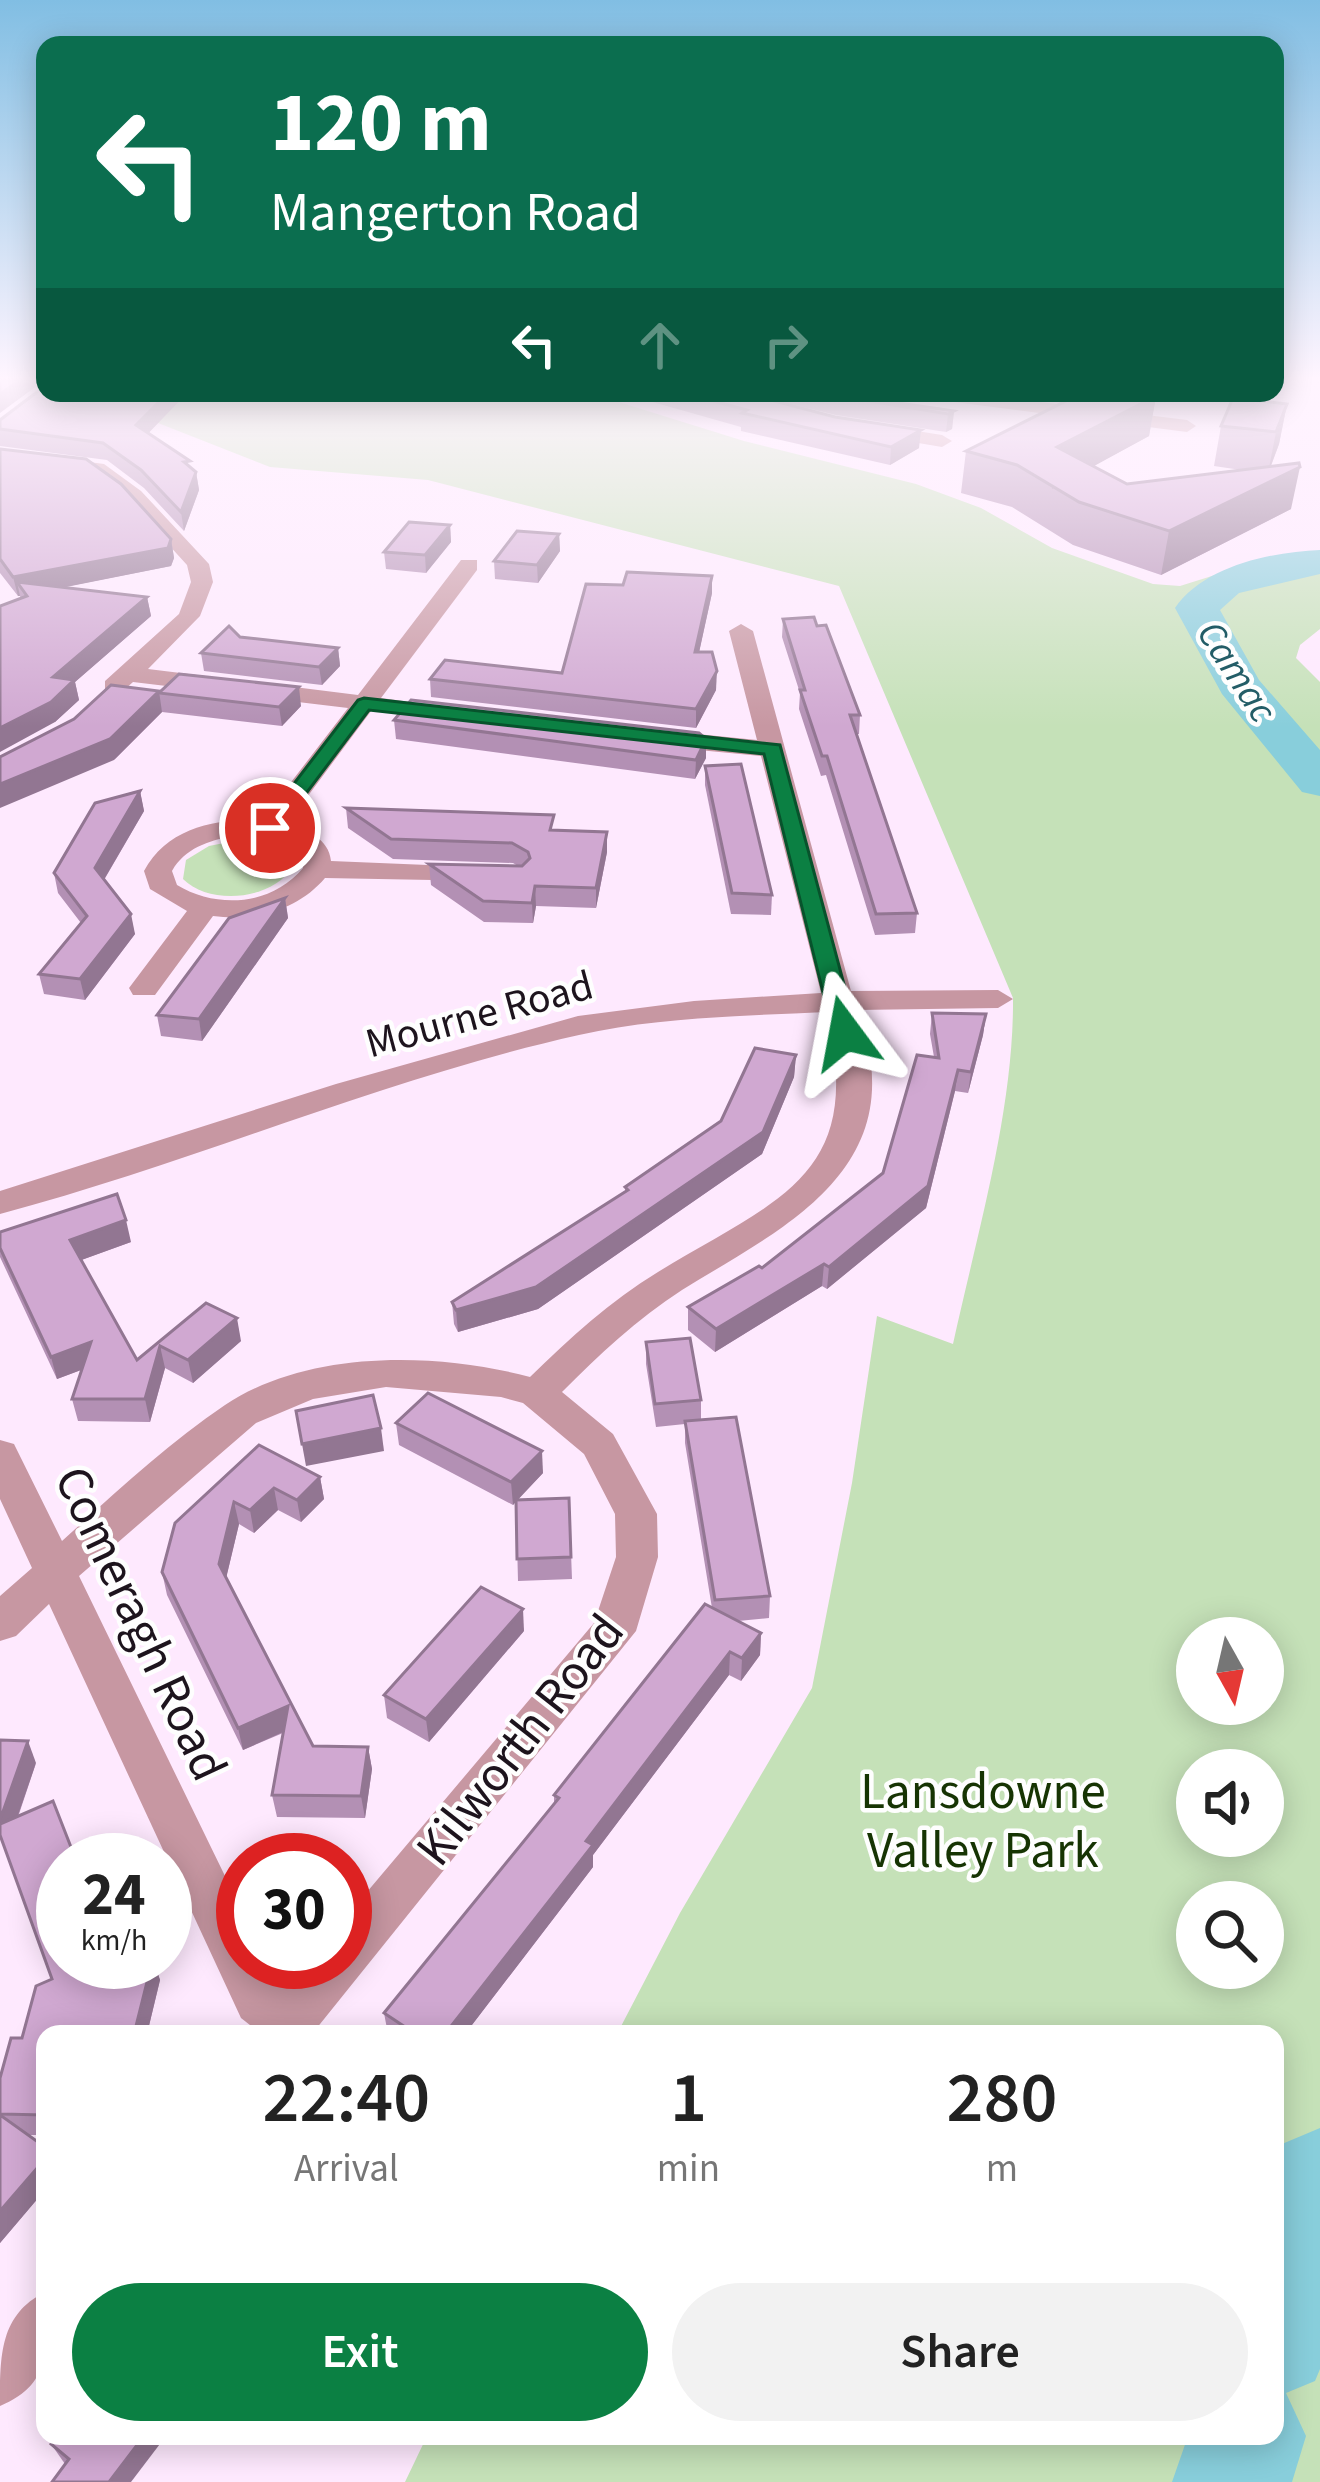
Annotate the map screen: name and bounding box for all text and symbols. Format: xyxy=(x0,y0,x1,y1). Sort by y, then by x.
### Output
text: 120 m xyxy=(270,64,492,184)
icon: left xyxy=(72,84,228,240)
text: Mangerton Road xyxy=(270,175,641,252)
icon: left xyxy=(501,312,567,378)
icon: ahead xyxy=(627,312,693,378)
icon: right xyxy=(753,312,819,378)
water label: Camac xyxy=(1183,610,1290,734)
pin xyxy=(219,777,321,879)
icon: arrive xyxy=(237,795,303,861)
street label: Mourne Road xyxy=(359,956,600,1074)
position arrow xyxy=(782,970,908,1096)
street label: Comeragh Road xyxy=(36,1455,245,1793)
street label: Kilworth Road xyxy=(399,1599,642,1881)
north arrow xyxy=(1176,1617,1284,1725)
map controls xyxy=(1176,1617,1284,1989)
button: sound xyxy=(1176,1749,1284,1857)
park label: Lansdowne Valley Park xyxy=(860,1756,1106,1887)
speed limit sign: 30 xyxy=(216,1833,372,1989)
text: 24 xyxy=(82,1853,146,1938)
button: search xyxy=(1176,1881,1284,1989)
text: km/h xyxy=(81,1919,147,1962)
text: 22:40 xyxy=(263,2047,430,2150)
text: 1 xyxy=(670,2047,707,2150)
text: 280 xyxy=(947,2047,1057,2150)
text: Arrival xyxy=(294,2141,399,2197)
text: min xyxy=(657,2141,720,2197)
text: m xyxy=(986,2141,1018,2197)
button: Exit xyxy=(72,2283,648,2421)
button: Share xyxy=(672,2283,1248,2421)

